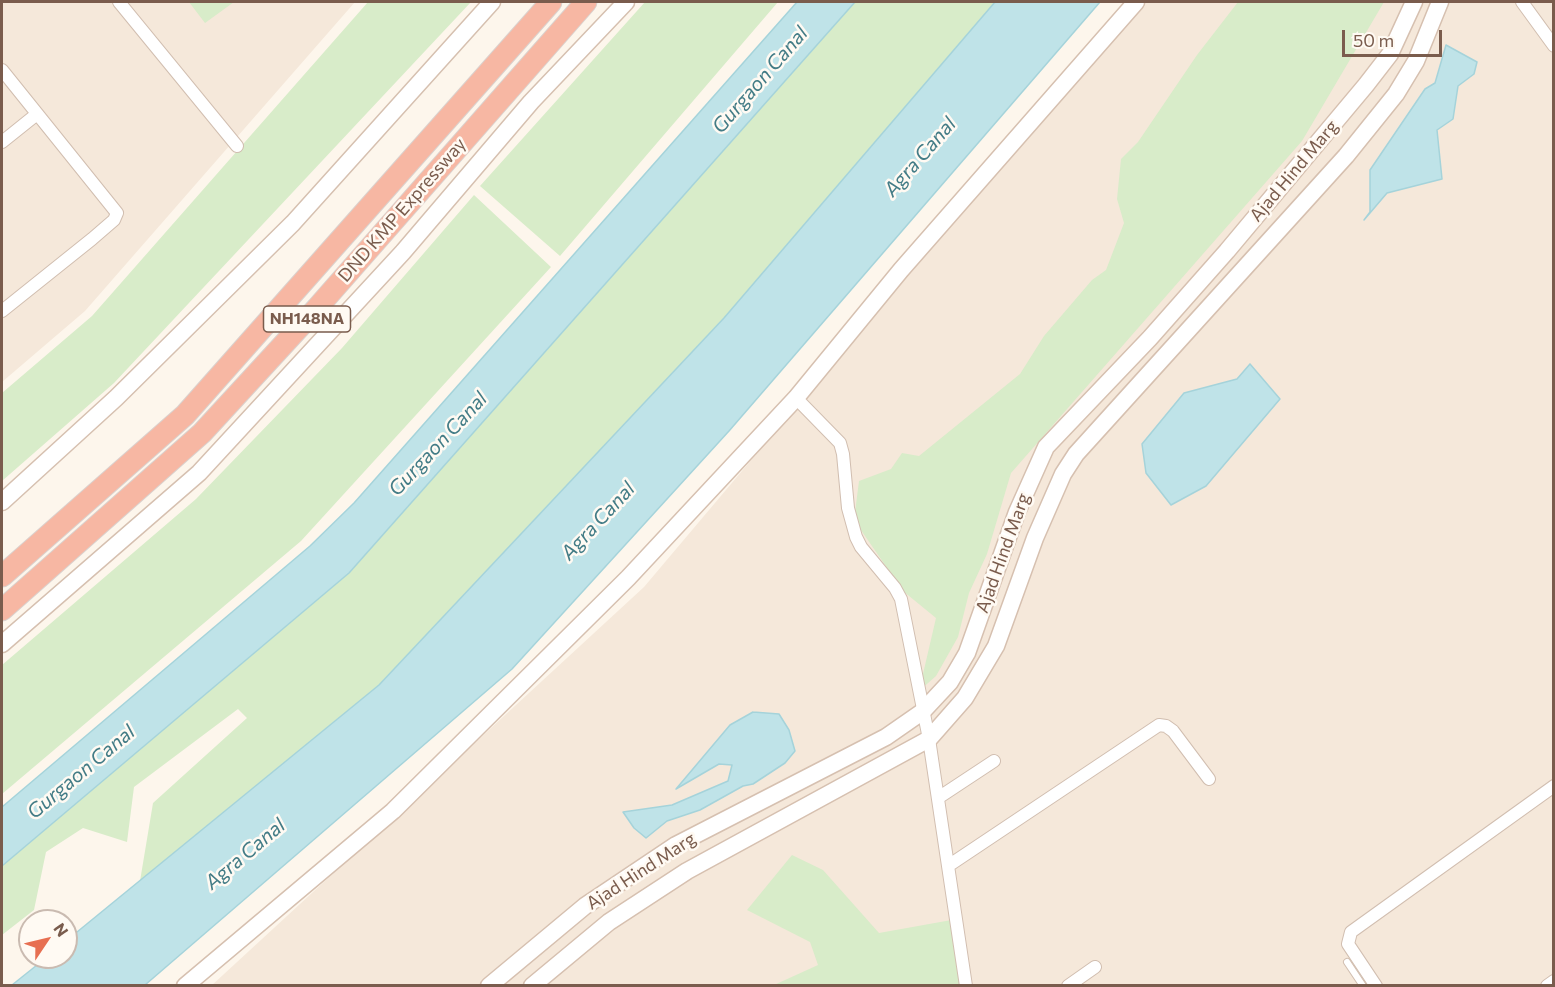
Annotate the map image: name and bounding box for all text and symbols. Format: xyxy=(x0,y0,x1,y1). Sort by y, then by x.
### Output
scale bar xyxy=(1345,18,1446,56)
water label: Gurgaon Canal xyxy=(707,22,813,138)
text: 50 m xyxy=(1353,29,1394,51)
water label: Agra Canal xyxy=(879,112,961,202)
street label: Ajad Hind Marg xyxy=(1245,116,1343,226)
street label: DND KMP Expressway xyxy=(334,134,470,286)
road number: NH148NA xyxy=(264,306,350,332)
water label: Gurgaon Canal xyxy=(384,387,492,501)
water label: Agra Canal xyxy=(556,477,640,565)
street label: Ajad Hind Marg xyxy=(971,490,1035,616)
water label: Gurgaon Canal xyxy=(22,720,140,824)
water label: Agra Canal xyxy=(200,813,290,895)
street label: Ajad Hind Marg xyxy=(582,828,700,914)
north arrow xyxy=(18,909,78,969)
text: N xyxy=(50,919,73,940)

